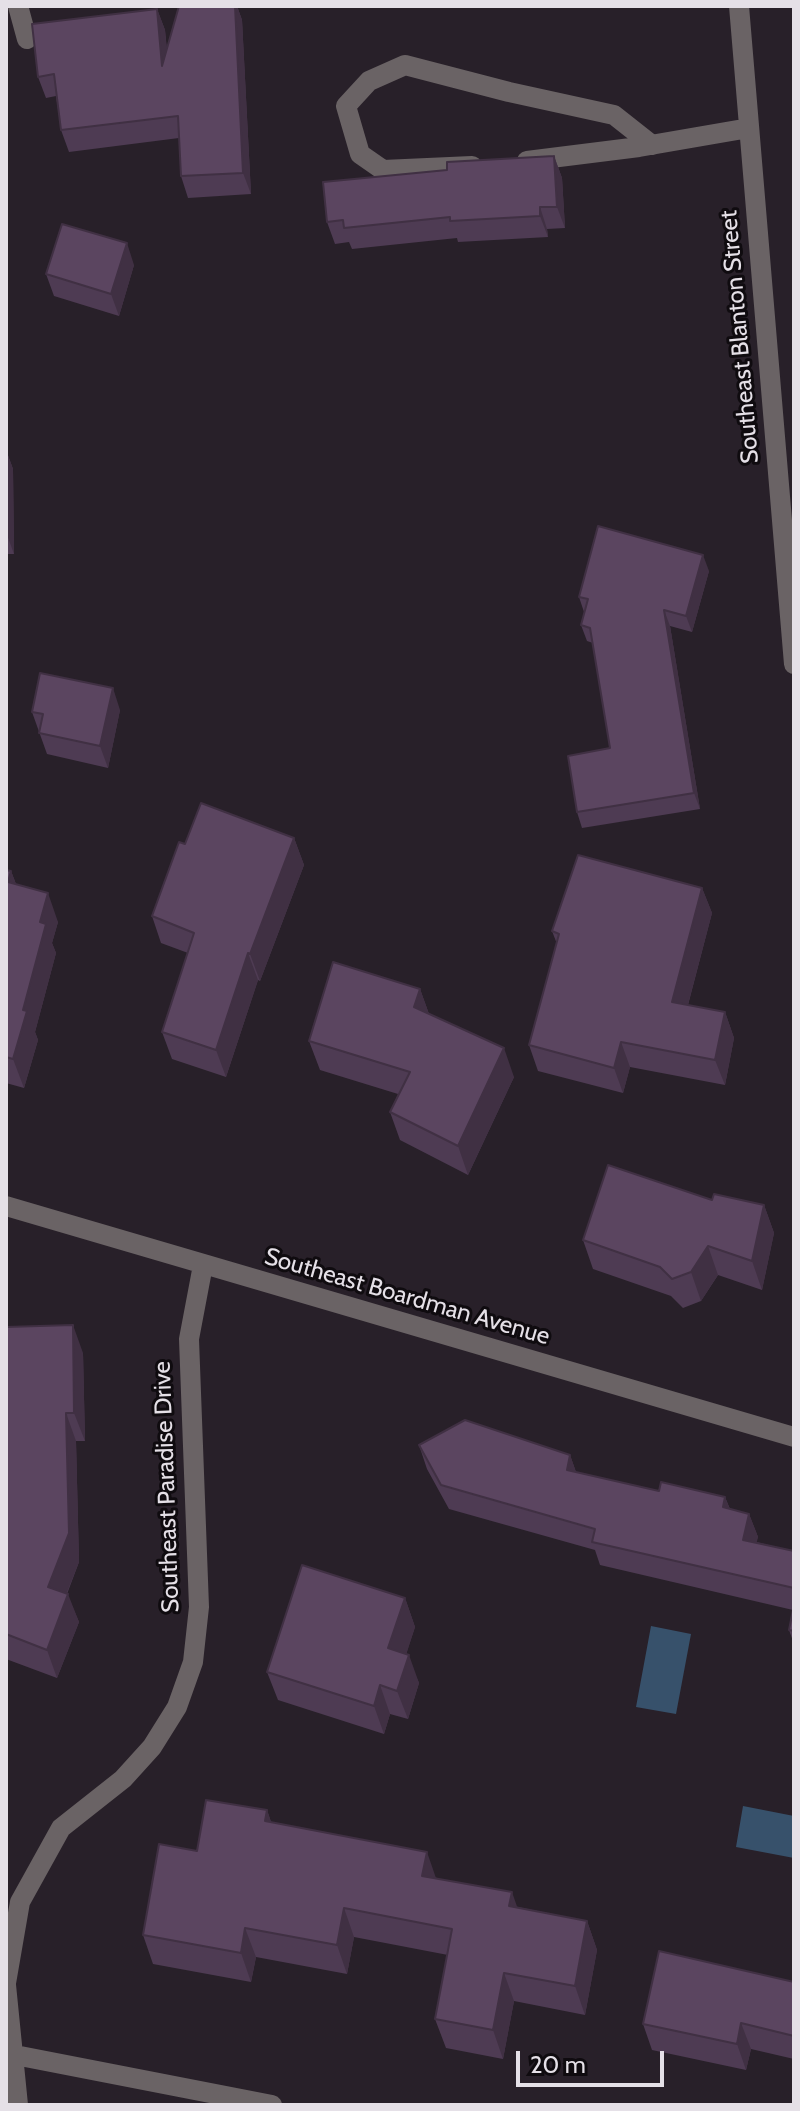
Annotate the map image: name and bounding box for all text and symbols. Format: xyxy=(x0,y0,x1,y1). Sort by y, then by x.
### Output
street label: Southeast Blanton Street xyxy=(715,209,765,465)
street label: Southeast Boardman Avenue xyxy=(261,1242,553,1352)
street label: Southeast Paradise Drive xyxy=(148,1361,186,1613)
scale bar xyxy=(520,2035,668,2085)
text: 20 m xyxy=(530,2050,586,2079)

